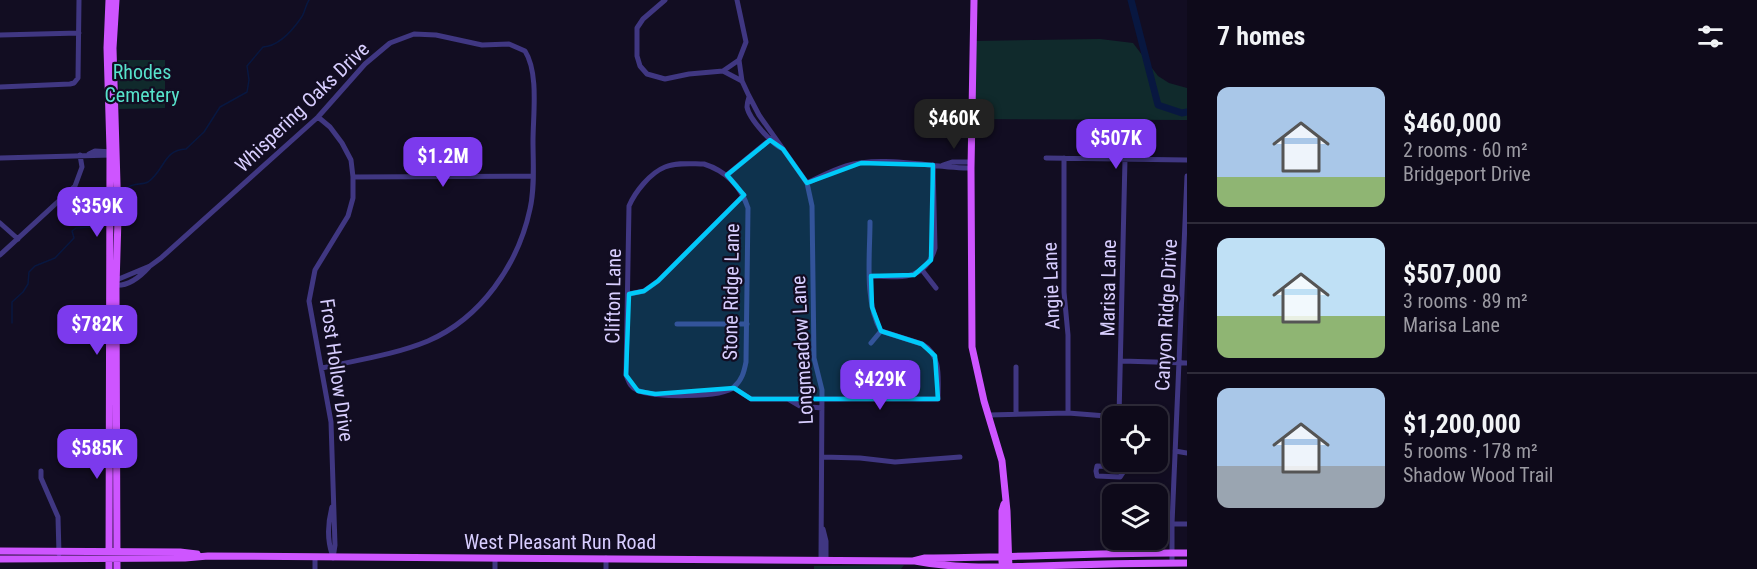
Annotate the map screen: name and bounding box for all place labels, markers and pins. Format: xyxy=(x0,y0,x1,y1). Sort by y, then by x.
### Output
pin: $460K xyxy=(912,99,996,150)
pin: $507K xyxy=(1074,119,1158,170)
pin: $1.2M xyxy=(401,137,485,188)
pin: $359K xyxy=(55,187,139,238)
pin: $782K xyxy=(55,305,139,356)
pin: $429K xyxy=(838,360,922,411)
pin: $585K xyxy=(55,429,139,480)

